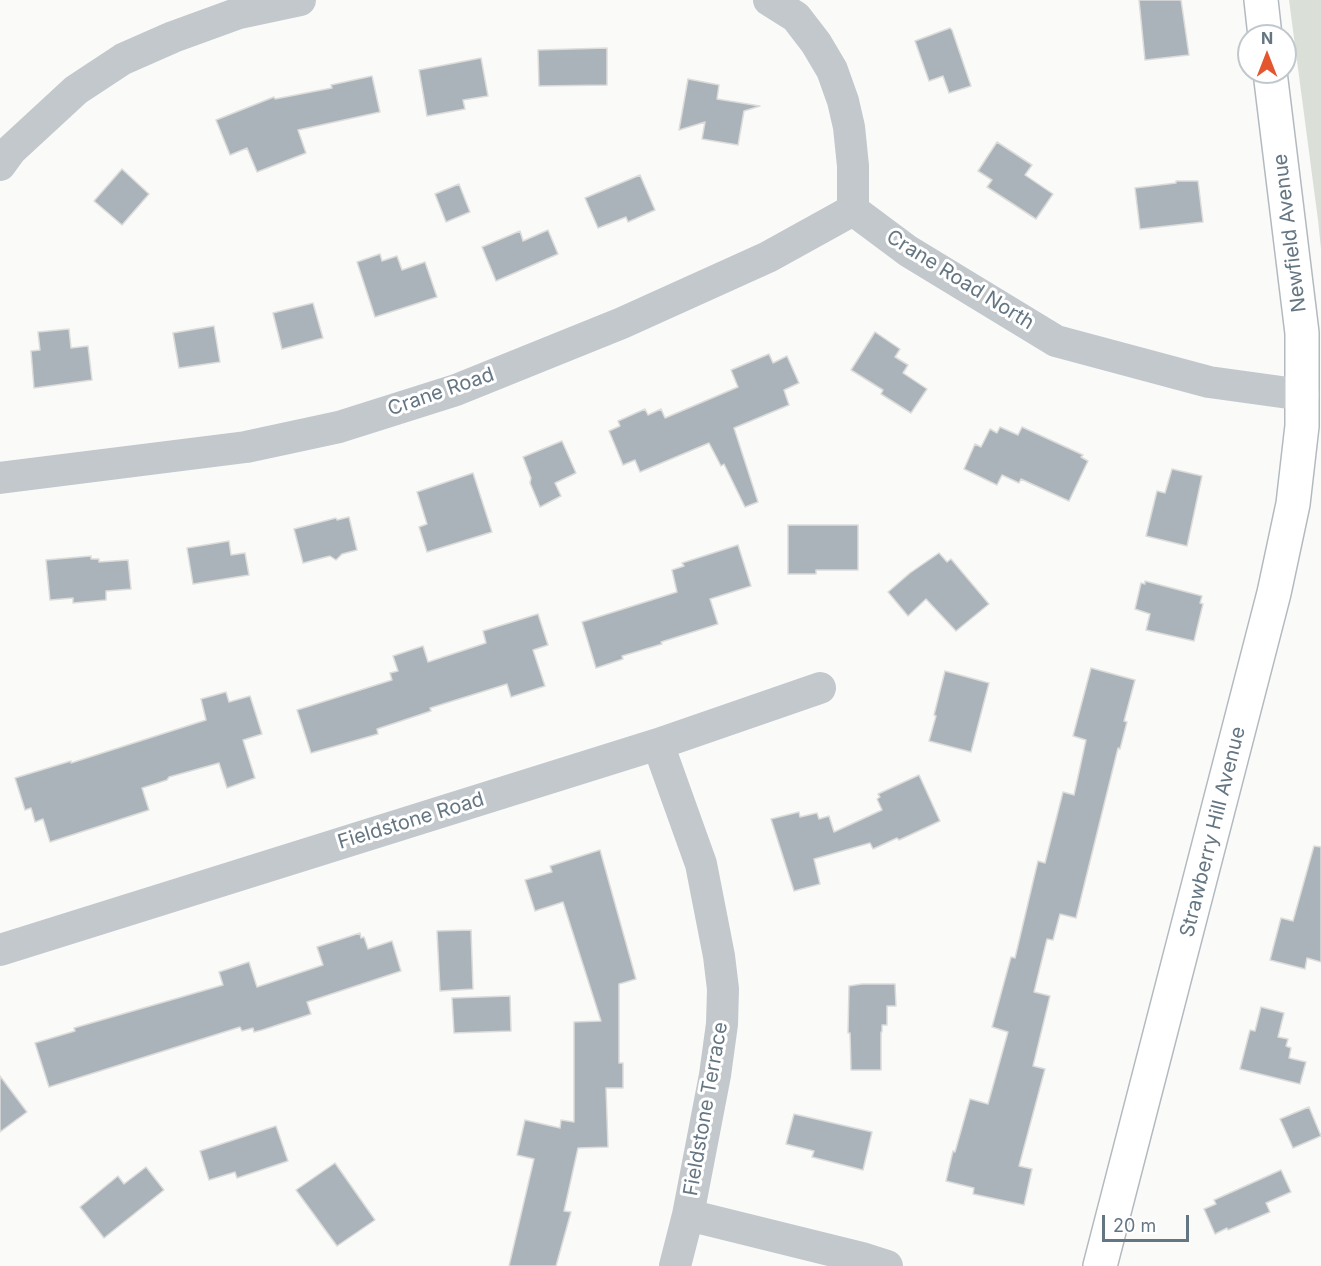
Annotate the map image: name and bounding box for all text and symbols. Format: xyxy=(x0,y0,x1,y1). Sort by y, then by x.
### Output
north arrow xyxy=(1237,24,1297,84)
text: N xyxy=(1261,28,1273,48)
street label: Newfield Avenue xyxy=(1268,152,1312,314)
street label: Crane Road North xyxy=(882,225,1038,335)
street label: Crane Road xyxy=(385,363,497,421)
street label: Strawberry Hill Avenue xyxy=(1175,724,1251,940)
street label: Fieldstone Road xyxy=(335,787,487,855)
street label: Fieldstone Terrace xyxy=(679,1020,733,1198)
scale bar xyxy=(1105,1203,1192,1241)
text: 20 m xyxy=(1113,1215,1156,1236)

